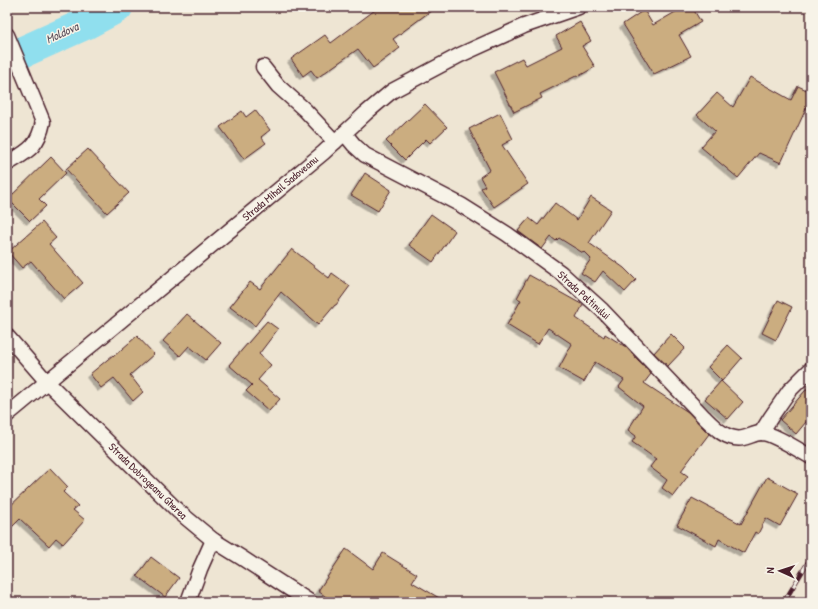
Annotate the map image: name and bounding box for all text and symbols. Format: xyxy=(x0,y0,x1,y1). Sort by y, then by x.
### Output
water label: Moldova xyxy=(43,17,82,47)
street label: Strada Mihail Sadoveanu xyxy=(239,152,321,224)
street label: Strada Paltinului xyxy=(555,268,613,322)
street label: Strada Dobrogeanu Gherea xyxy=(106,440,191,523)
north arrow xyxy=(760,551,800,591)
text: N xyxy=(763,567,777,574)

